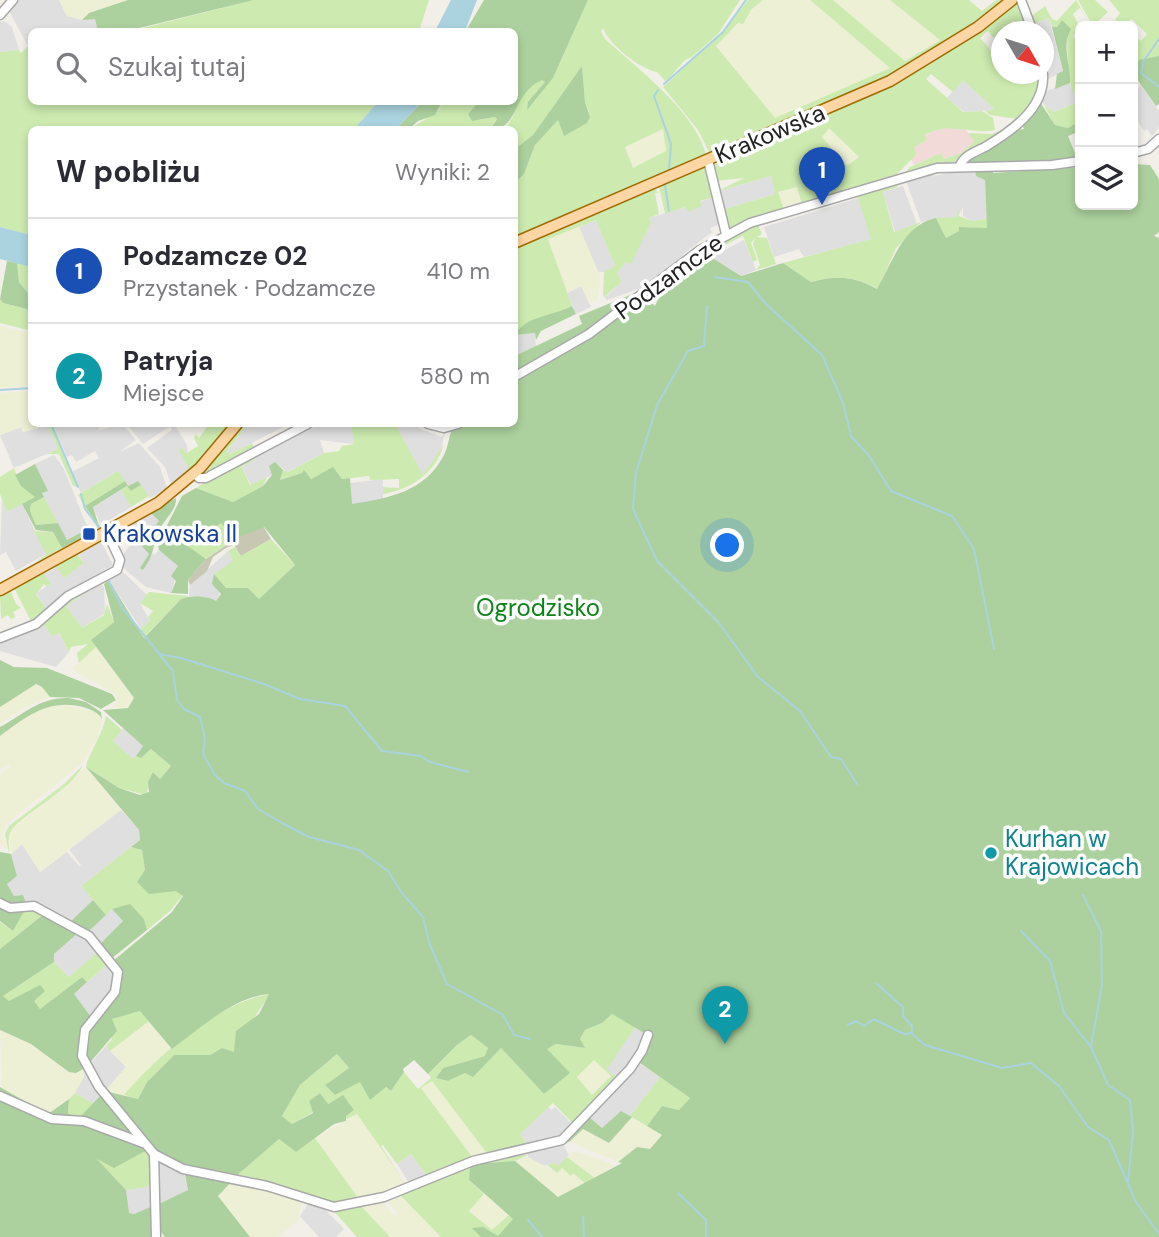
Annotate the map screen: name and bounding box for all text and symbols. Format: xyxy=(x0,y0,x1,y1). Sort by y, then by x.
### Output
north arrow xyxy=(991,21,1054,84)
map controls xyxy=(1075,21,1138,210)
button: + xyxy=(1075,21,1138,84)
search box xyxy=(28,28,518,105)
icon: search xyxy=(52,48,90,86)
text: Szukaj tutaj xyxy=(108,50,246,84)
button: − xyxy=(1075,84,1138,147)
street label: Krakowska xyxy=(710,97,829,171)
pin: 1 xyxy=(799,147,845,205)
button: layers xyxy=(1075,147,1138,210)
text: W pobliżu xyxy=(56,152,201,191)
text: Wyniki: 2 xyxy=(395,157,490,187)
street label: Podzamcze xyxy=(609,227,729,326)
text: Podzamcze 02 xyxy=(123,239,307,273)
text: 1 xyxy=(75,256,83,286)
text: 410 m xyxy=(427,256,490,286)
text: Przystanek · Podzamcze xyxy=(123,273,376,303)
text: Patryja xyxy=(123,344,213,378)
text: 2 xyxy=(72,361,86,391)
text: 580 m xyxy=(420,361,490,391)
text: Miejsce xyxy=(123,378,204,408)
place label: Krakowska II xyxy=(103,518,237,549)
marker: Krakowska II xyxy=(81,526,97,542)
your location xyxy=(710,528,744,562)
park label: Ogrodzisko xyxy=(476,592,600,623)
place label: Kurhan w Krajowicach xyxy=(1005,823,1139,882)
marker: Kurhan w Krajowicach xyxy=(983,845,999,861)
pin: 2 xyxy=(702,986,748,1044)

